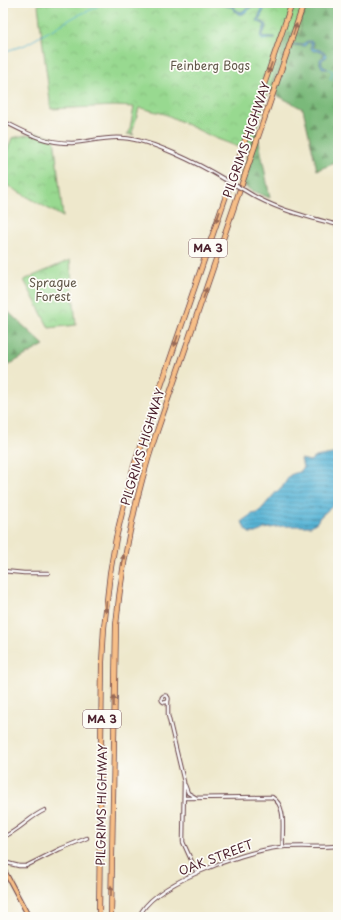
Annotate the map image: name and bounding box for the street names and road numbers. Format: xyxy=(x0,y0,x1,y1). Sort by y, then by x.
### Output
street label: PILGRIMS HIGHWAY xyxy=(218,79,275,200)
road number: MA 3 xyxy=(189,239,227,257)
street label: PILGRIMS HIGHWAY xyxy=(116,386,169,508)
road number: MA 3 xyxy=(83,710,121,728)
street label: PILGRIMS HIGHWAY xyxy=(91,744,111,866)
street label: OAK STREET xyxy=(176,834,256,880)

